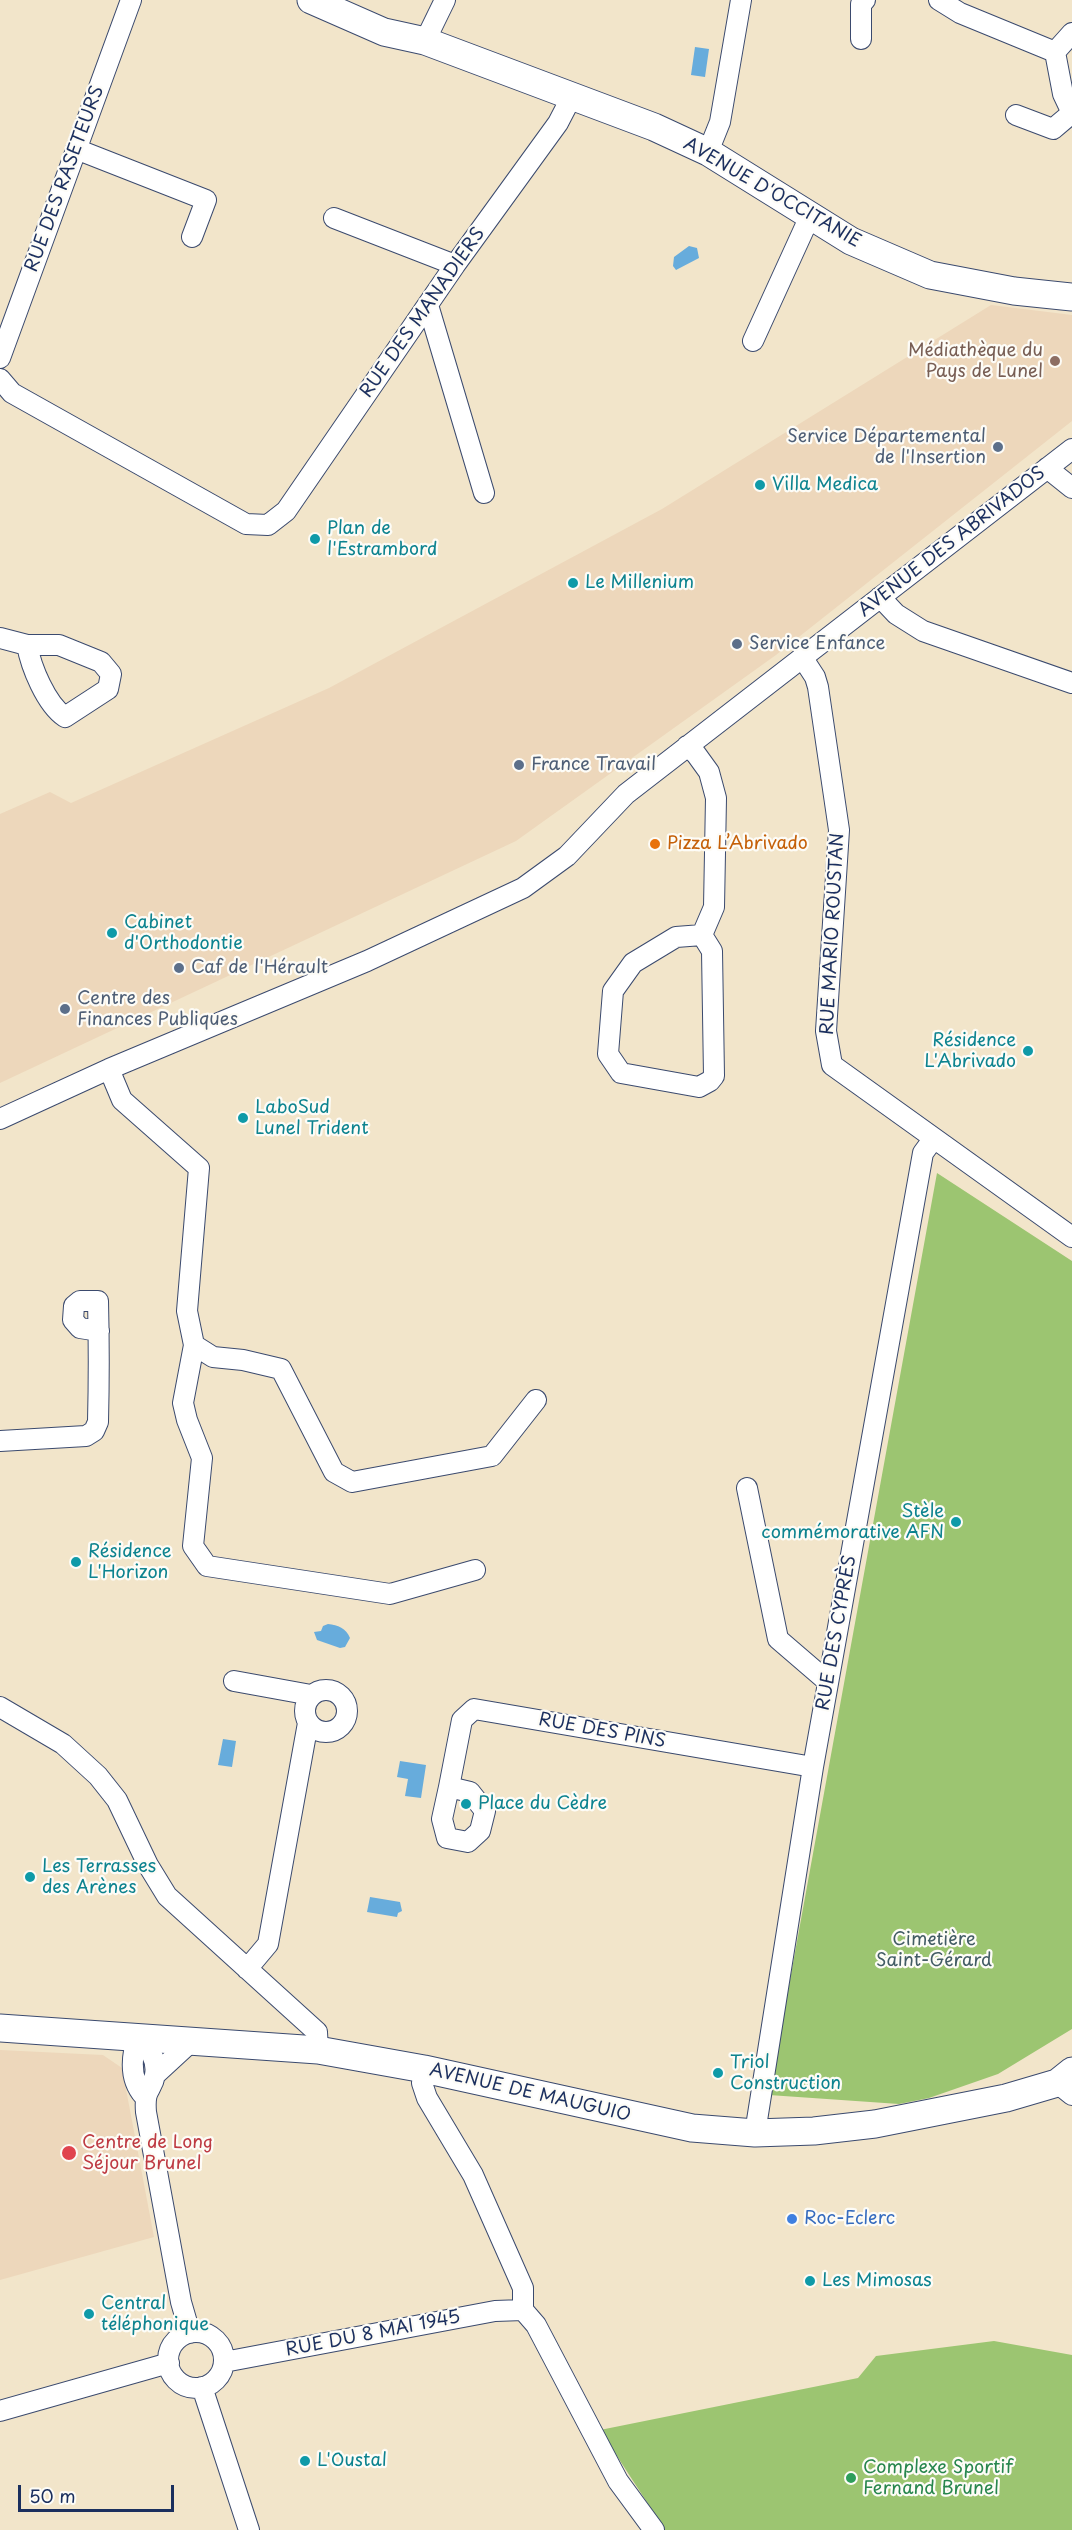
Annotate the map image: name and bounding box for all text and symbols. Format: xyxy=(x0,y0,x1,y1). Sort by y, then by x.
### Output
street label: RUE DES RASETEURS xyxy=(21,83,109,275)
street label: AVENUE D'OCCITANIE xyxy=(680,133,864,253)
street label: RUE DES MANADIERS xyxy=(356,224,490,402)
place label: Médiathèque du Pays de Lunel xyxy=(908,340,1043,382)
marker: Médiathèque du Pays de Lunel xyxy=(1048,354,1062,368)
place label: Service Départemental de l'Insertion xyxy=(787,426,986,468)
marker: Service Départemental de l'Insertion xyxy=(991,440,1005,454)
street label: AVENUE DES ABRIVADOS xyxy=(854,462,1050,622)
place label: Villa Medica xyxy=(772,474,878,496)
marker: Villa Medica xyxy=(753,478,767,492)
place label: Plan de l'Estrambord xyxy=(327,518,438,560)
marker: Plan de l'Estrambord xyxy=(308,532,322,546)
place label: Le Millenium xyxy=(585,572,694,594)
marker: Le Millenium xyxy=(566,576,580,590)
place label: Service Enfance xyxy=(749,633,885,655)
marker: Service Enfance xyxy=(730,637,744,651)
place label: France Travail xyxy=(531,754,656,776)
marker: France Travail xyxy=(512,758,526,772)
street label: RUE MARIO ROUSTAN xyxy=(817,832,849,1036)
place label: Pizza L’Abrivado xyxy=(667,833,808,855)
marker: Pizza L’Abrivado xyxy=(648,837,662,851)
place label: Cabinet d'Orthodontie xyxy=(124,912,243,954)
marker: Cabinet d'Orthodontie xyxy=(105,926,119,940)
place label: Caf de l'Hérault xyxy=(191,957,328,979)
marker: Caf de l'Hérault xyxy=(172,961,186,975)
place label: Centre des Finances Publiques xyxy=(77,988,238,1030)
marker: Centre des Finances Publiques xyxy=(58,1002,72,1016)
place label: Résidence L'Abrivado xyxy=(924,1030,1016,1072)
marker: Résidence L'Abrivado xyxy=(1021,1044,1035,1058)
place label: LaboSud Lunel Trident xyxy=(255,1097,369,1140)
marker: LaboSud Lunel Trident xyxy=(236,1111,250,1125)
place label: Stèle commémorative AFN xyxy=(761,1501,944,1544)
marker: Stèle commémorative AFN xyxy=(949,1515,963,1529)
place label: Résidence L'Horizon xyxy=(88,1541,172,1584)
street label: RUE DES CYPRÈS xyxy=(813,1554,861,1712)
marker: Résidence L'Horizon xyxy=(69,1555,83,1569)
street label: RUE DES PINS xyxy=(537,1709,667,1753)
place label: Place du Cèdre xyxy=(478,1793,607,1815)
marker: Place du Cèdre xyxy=(459,1797,473,1811)
place label: Les Terrasses des Arènes xyxy=(42,1856,156,1898)
marker: Les Terrasses des Arènes xyxy=(23,1870,37,1884)
park label: Cimetière Saint-Gérard xyxy=(876,1929,992,1972)
place label: Triol Construction xyxy=(730,2052,841,2094)
street label: AVENUE DE MAUGUIO xyxy=(427,2059,633,2127)
marker: Triol Construction xyxy=(711,2066,725,2080)
place label: Centre de Long Séjour Brunel xyxy=(82,2132,213,2174)
marker: Centre de Long Séjour Brunel xyxy=(60,2144,78,2162)
place label: Roc-Eclerc xyxy=(804,2208,895,2230)
marker: Roc-Eclerc xyxy=(785,2212,799,2226)
place label: Les Mimosas xyxy=(822,2270,932,2292)
marker: Les Mimosas xyxy=(803,2274,817,2288)
place label: Central téléphonique xyxy=(101,2293,209,2336)
street label: RUE DU 8 MAI 1945 xyxy=(284,2306,462,2362)
marker: Central téléphonique xyxy=(82,2307,96,2321)
place label: L'Oustal xyxy=(317,2450,387,2472)
marker: L'Oustal xyxy=(298,2454,312,2468)
place label: Complexe Sportif Fernand Brunel xyxy=(863,2457,1013,2500)
marker: Complexe Sportif Fernand Brunel xyxy=(844,2471,858,2485)
scale bar xyxy=(21,2473,177,2511)
text: 50 m xyxy=(29,2482,76,2509)

